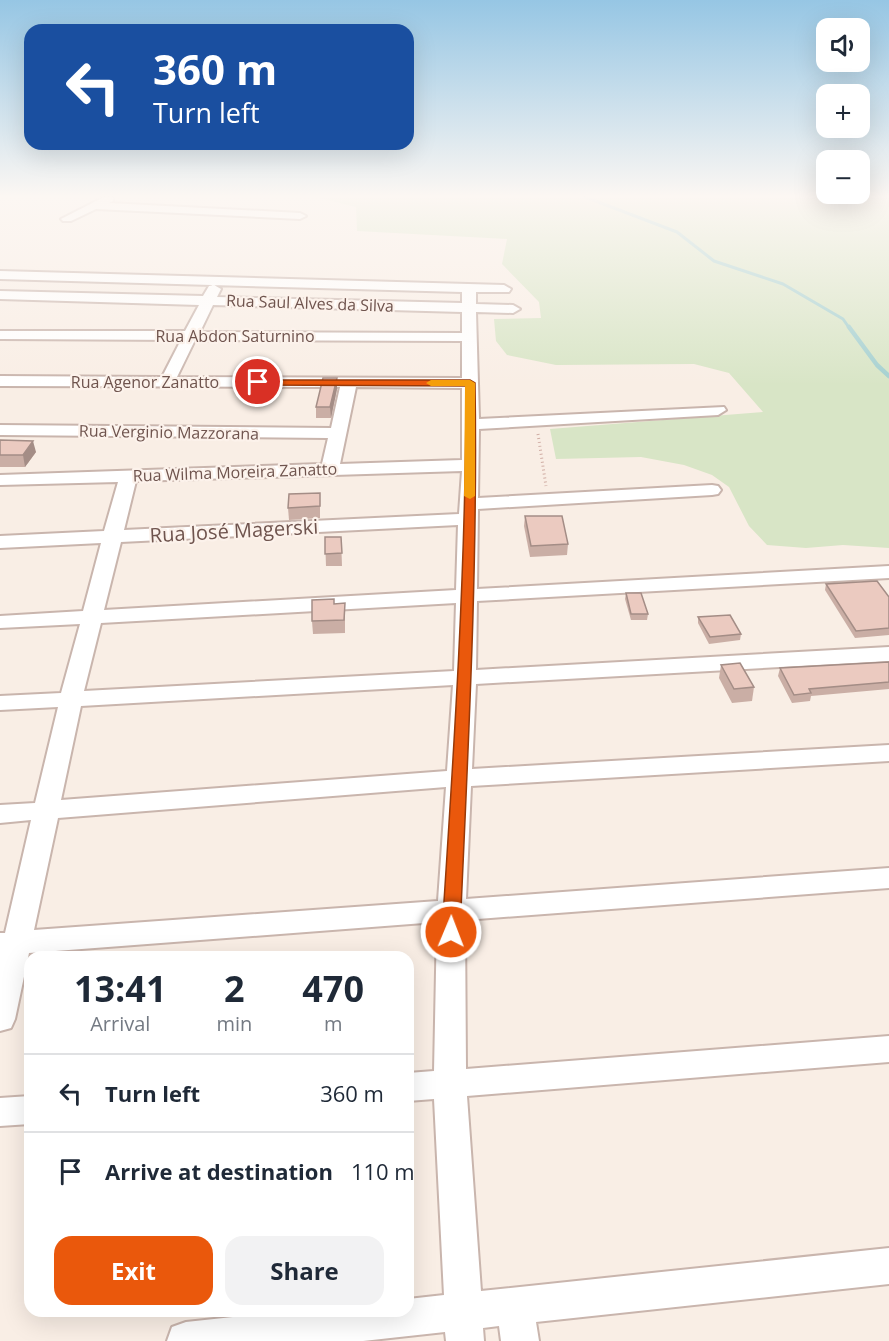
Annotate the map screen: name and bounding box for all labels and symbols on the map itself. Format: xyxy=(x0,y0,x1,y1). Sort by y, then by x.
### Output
street label: Rua Saul Alves da Silva xyxy=(226,289,394,317)
street label: Rua Abdon Saturnino xyxy=(155,325,315,347)
pin xyxy=(232,356,283,407)
street label: Rua Agenor Zanatto xyxy=(71,371,219,393)
street label: Rua Verginio Mazzorana xyxy=(79,419,259,445)
street label: Rua Wilma Moreira Zanatto xyxy=(132,457,338,487)
street label: Rua José Magerski xyxy=(149,513,319,548)
position arrow xyxy=(419,900,483,964)

